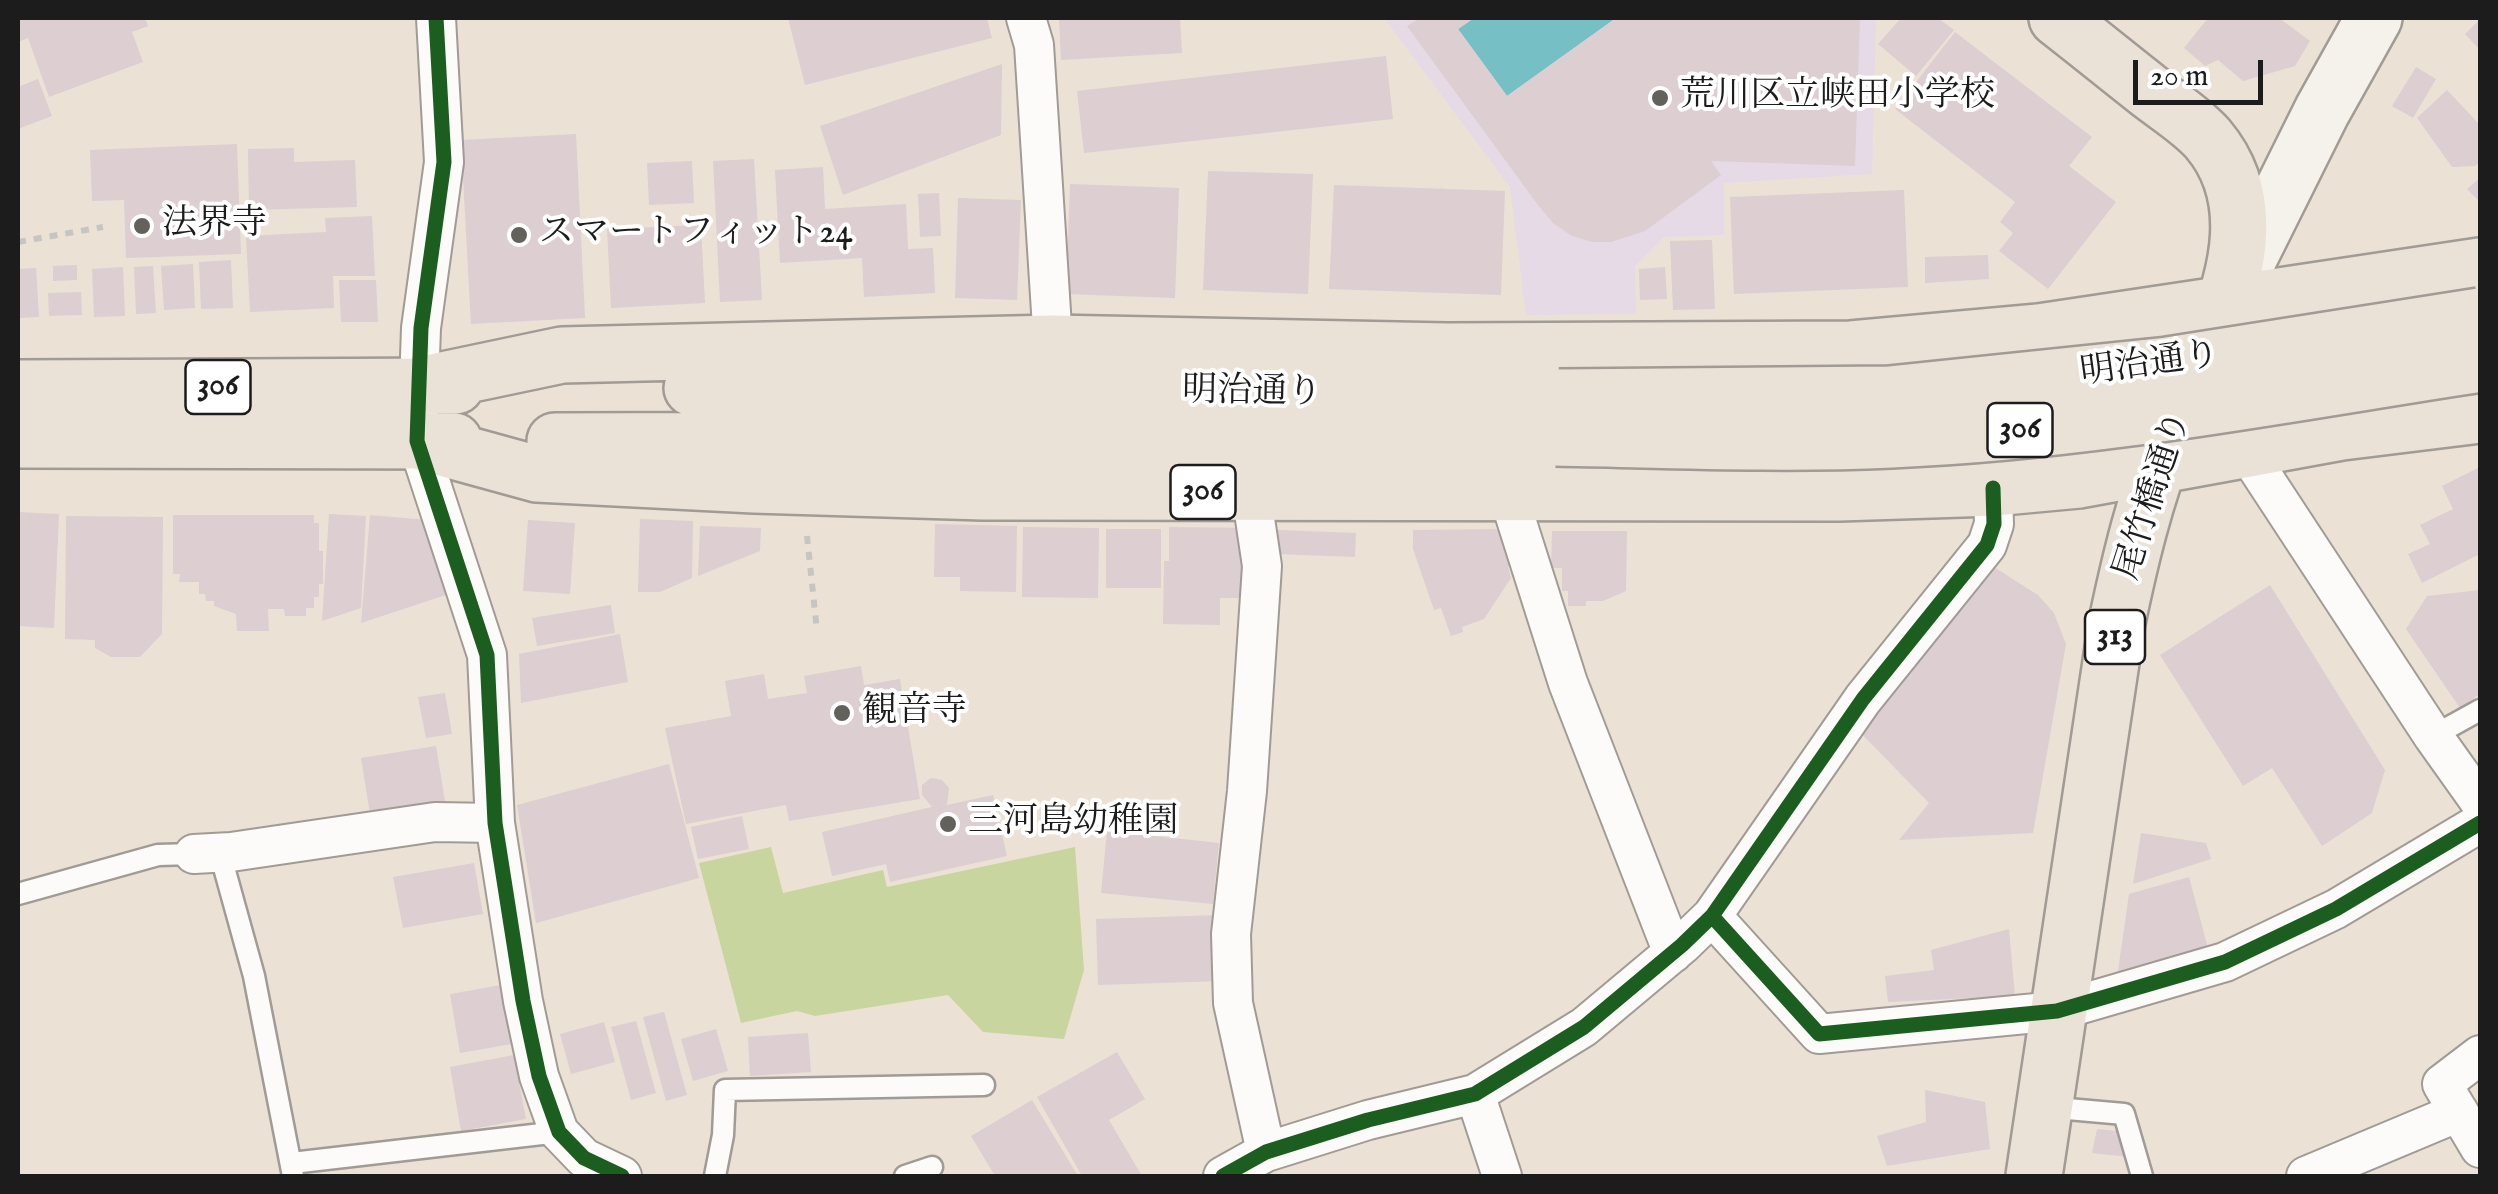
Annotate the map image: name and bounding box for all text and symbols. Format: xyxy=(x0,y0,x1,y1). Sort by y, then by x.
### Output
scale bar xyxy=(2138,40,2268,102)
text: 20 m xyxy=(2150,58,2209,96)
place label: 荒川区立峡田小学校 xyxy=(1680,77,1995,119)
marker: 荒川区立峡田小学校 xyxy=(1649,87,1671,109)
place label: 法界寺 xyxy=(162,205,267,247)
place label: スマートフィット24 xyxy=(539,214,853,256)
marker: 法界寺 xyxy=(131,215,153,237)
marker: スマートフィット24 xyxy=(508,224,530,246)
street label: 明治通り xyxy=(2078,335,2222,397)
road number: 306 xyxy=(186,360,250,414)
street label: 明治通り xyxy=(1182,372,1322,416)
road number: 306 xyxy=(1988,403,2052,457)
street label: 尾竹橋通り xyxy=(2108,406,2202,586)
road number: 306 xyxy=(1170,465,1236,519)
road number: 313 xyxy=(2085,610,2145,664)
place label: 観音寺 xyxy=(862,692,967,734)
marker: 観音寺 xyxy=(831,702,853,724)
place label: 三河島幼稚園 xyxy=(968,803,1178,845)
marker: 三河島幼稚園 xyxy=(937,813,959,835)

